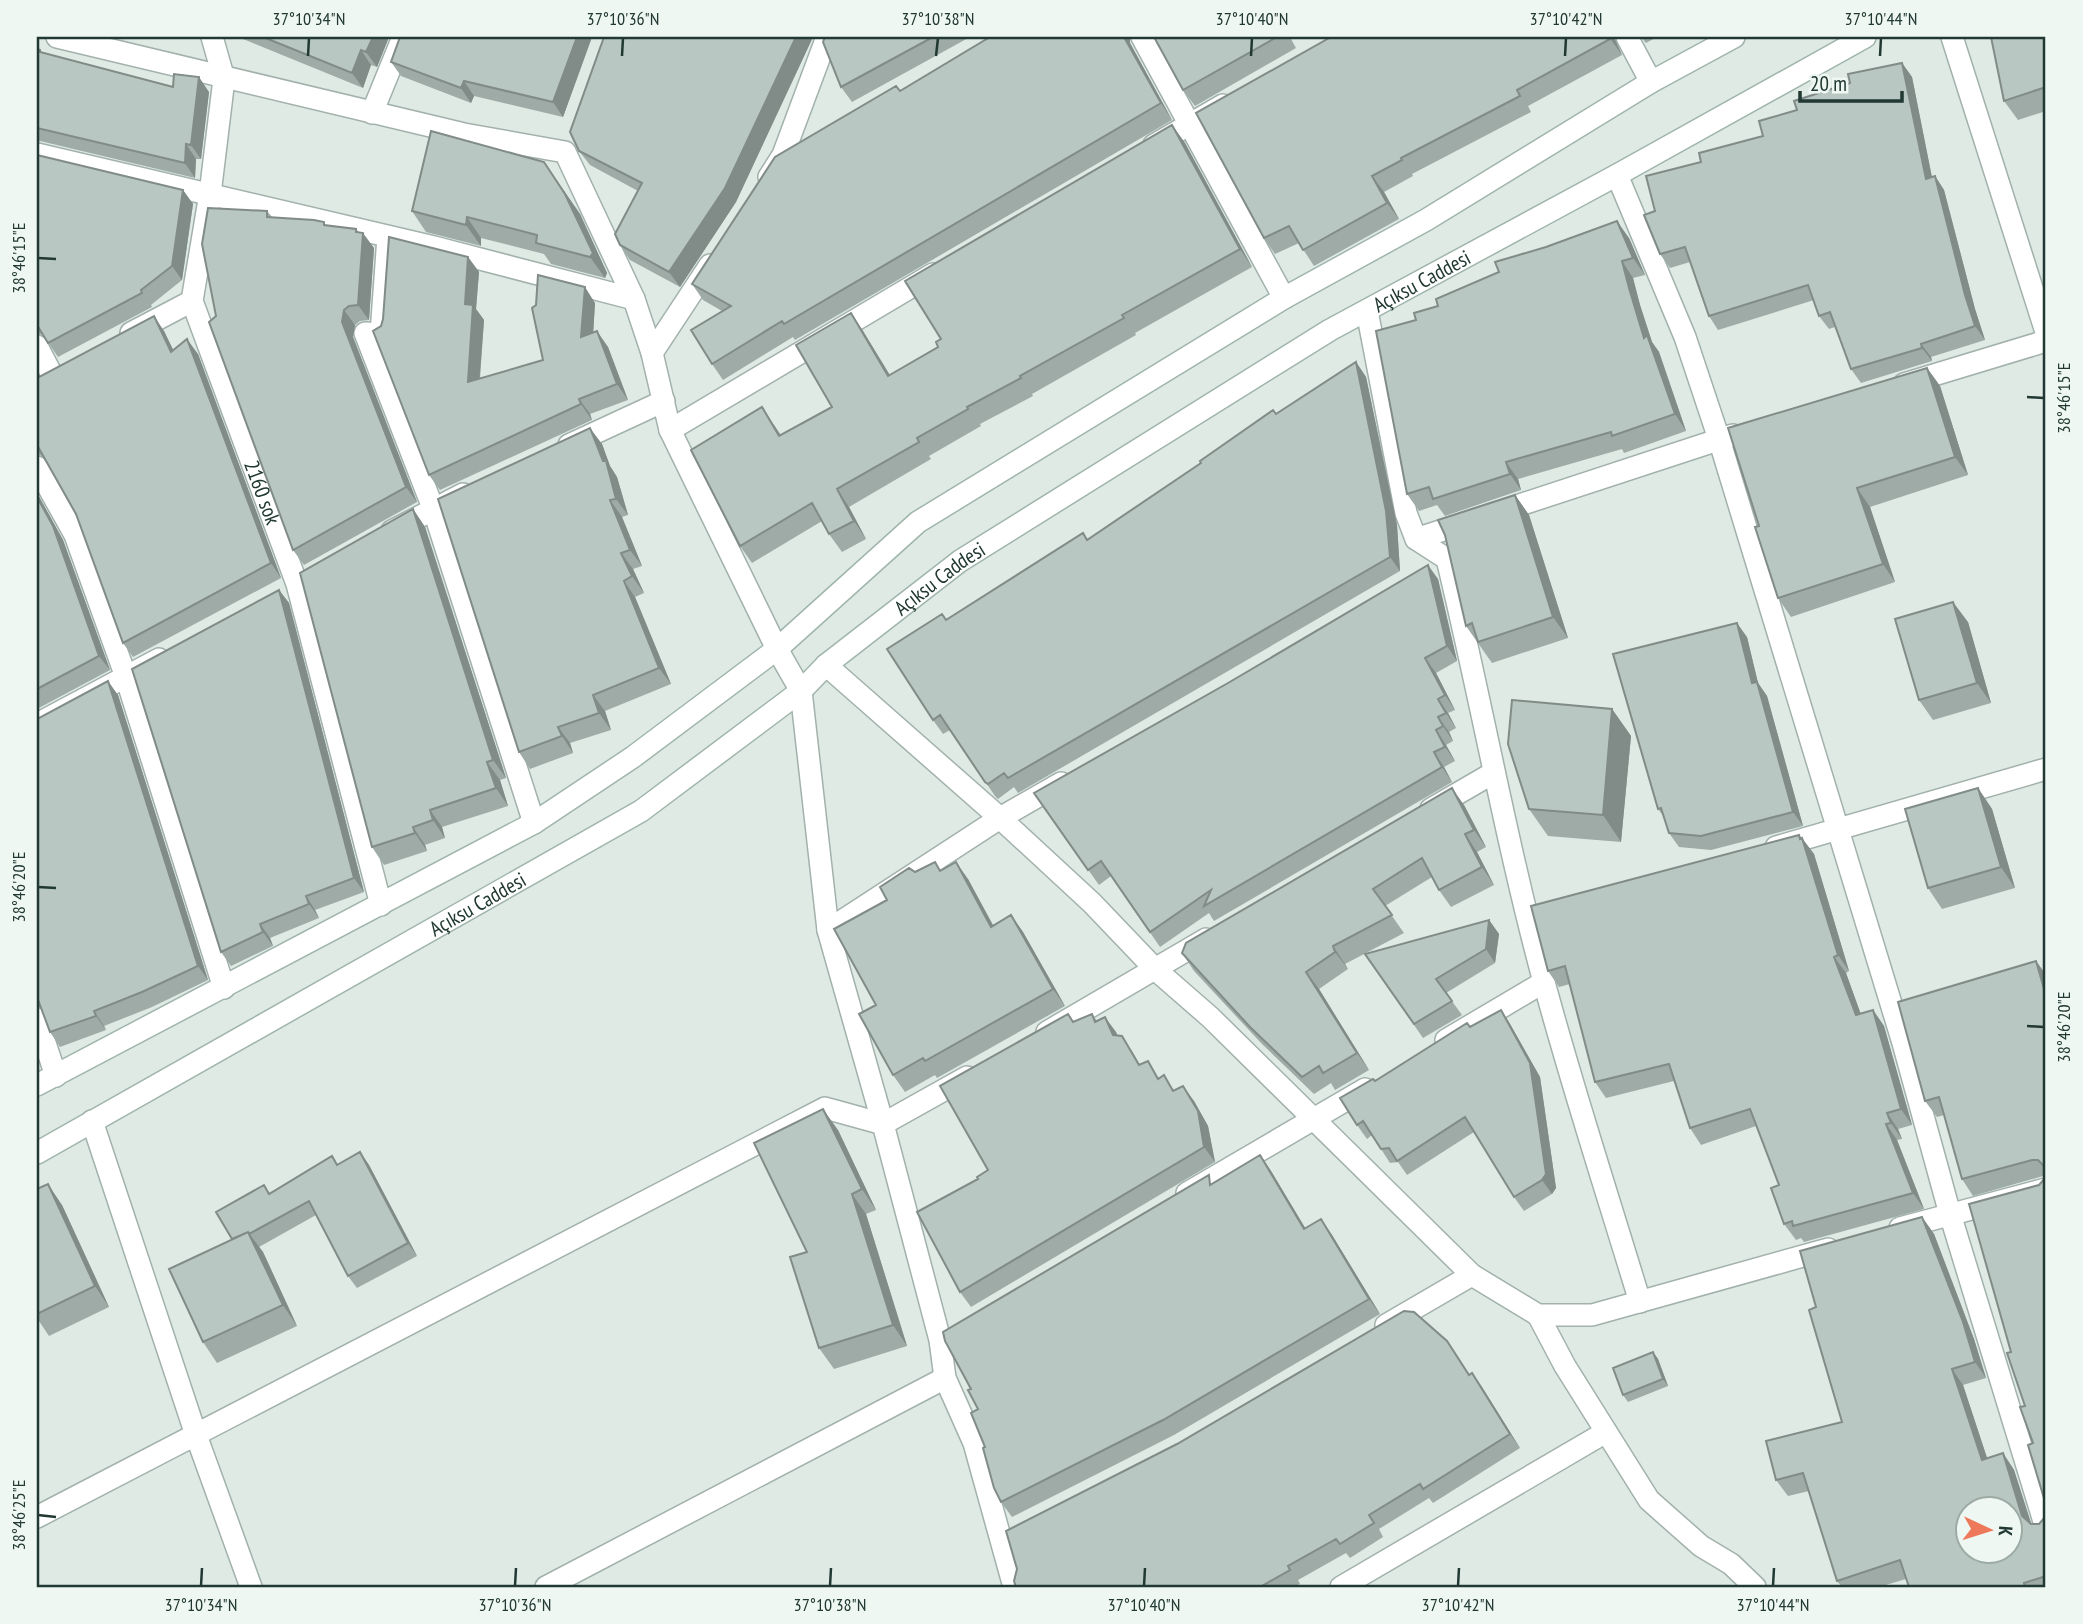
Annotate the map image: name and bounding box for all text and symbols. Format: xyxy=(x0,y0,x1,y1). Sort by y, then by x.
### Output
text: 37°10'34"N xyxy=(273,7,345,30)
text: 37°10'36"N xyxy=(587,7,659,30)
text: 37°10'38"N xyxy=(902,7,974,30)
text: 37°10'40"N xyxy=(1216,7,1288,30)
text: 37°10'42"N xyxy=(1530,7,1602,30)
text: 37°10'44"N xyxy=(1845,7,1917,30)
scale bar xyxy=(1800,60,1901,104)
text: 20 m xyxy=(1810,70,1847,97)
text: 38°46'15"E xyxy=(7,223,30,293)
street label: Açıksu Caddesi xyxy=(1368,243,1475,318)
text: 38°46'15"E xyxy=(2052,363,2075,433)
street label: 2160 sok xyxy=(239,456,287,528)
street label: Açıksu Caddesi xyxy=(888,535,990,621)
text: 38°46'20"E xyxy=(7,852,30,922)
street label: Açıksu Caddesi xyxy=(424,866,530,942)
text: 38°46'20"E xyxy=(2052,992,2075,1062)
text: 38°46'25"E xyxy=(7,1480,30,1550)
north arrow xyxy=(1954,1494,2024,1564)
text: K xyxy=(1994,1525,2018,1537)
text: 37°10'34"N xyxy=(165,1593,237,1616)
text: 37°10'36"N xyxy=(479,1593,551,1616)
text: 37°10'38"N xyxy=(794,1593,866,1616)
text: 37°10'40"N xyxy=(1108,1593,1180,1616)
text: 37°10'42"N xyxy=(1422,1593,1494,1616)
text: 37°10'44"N xyxy=(1737,1593,1809,1616)

